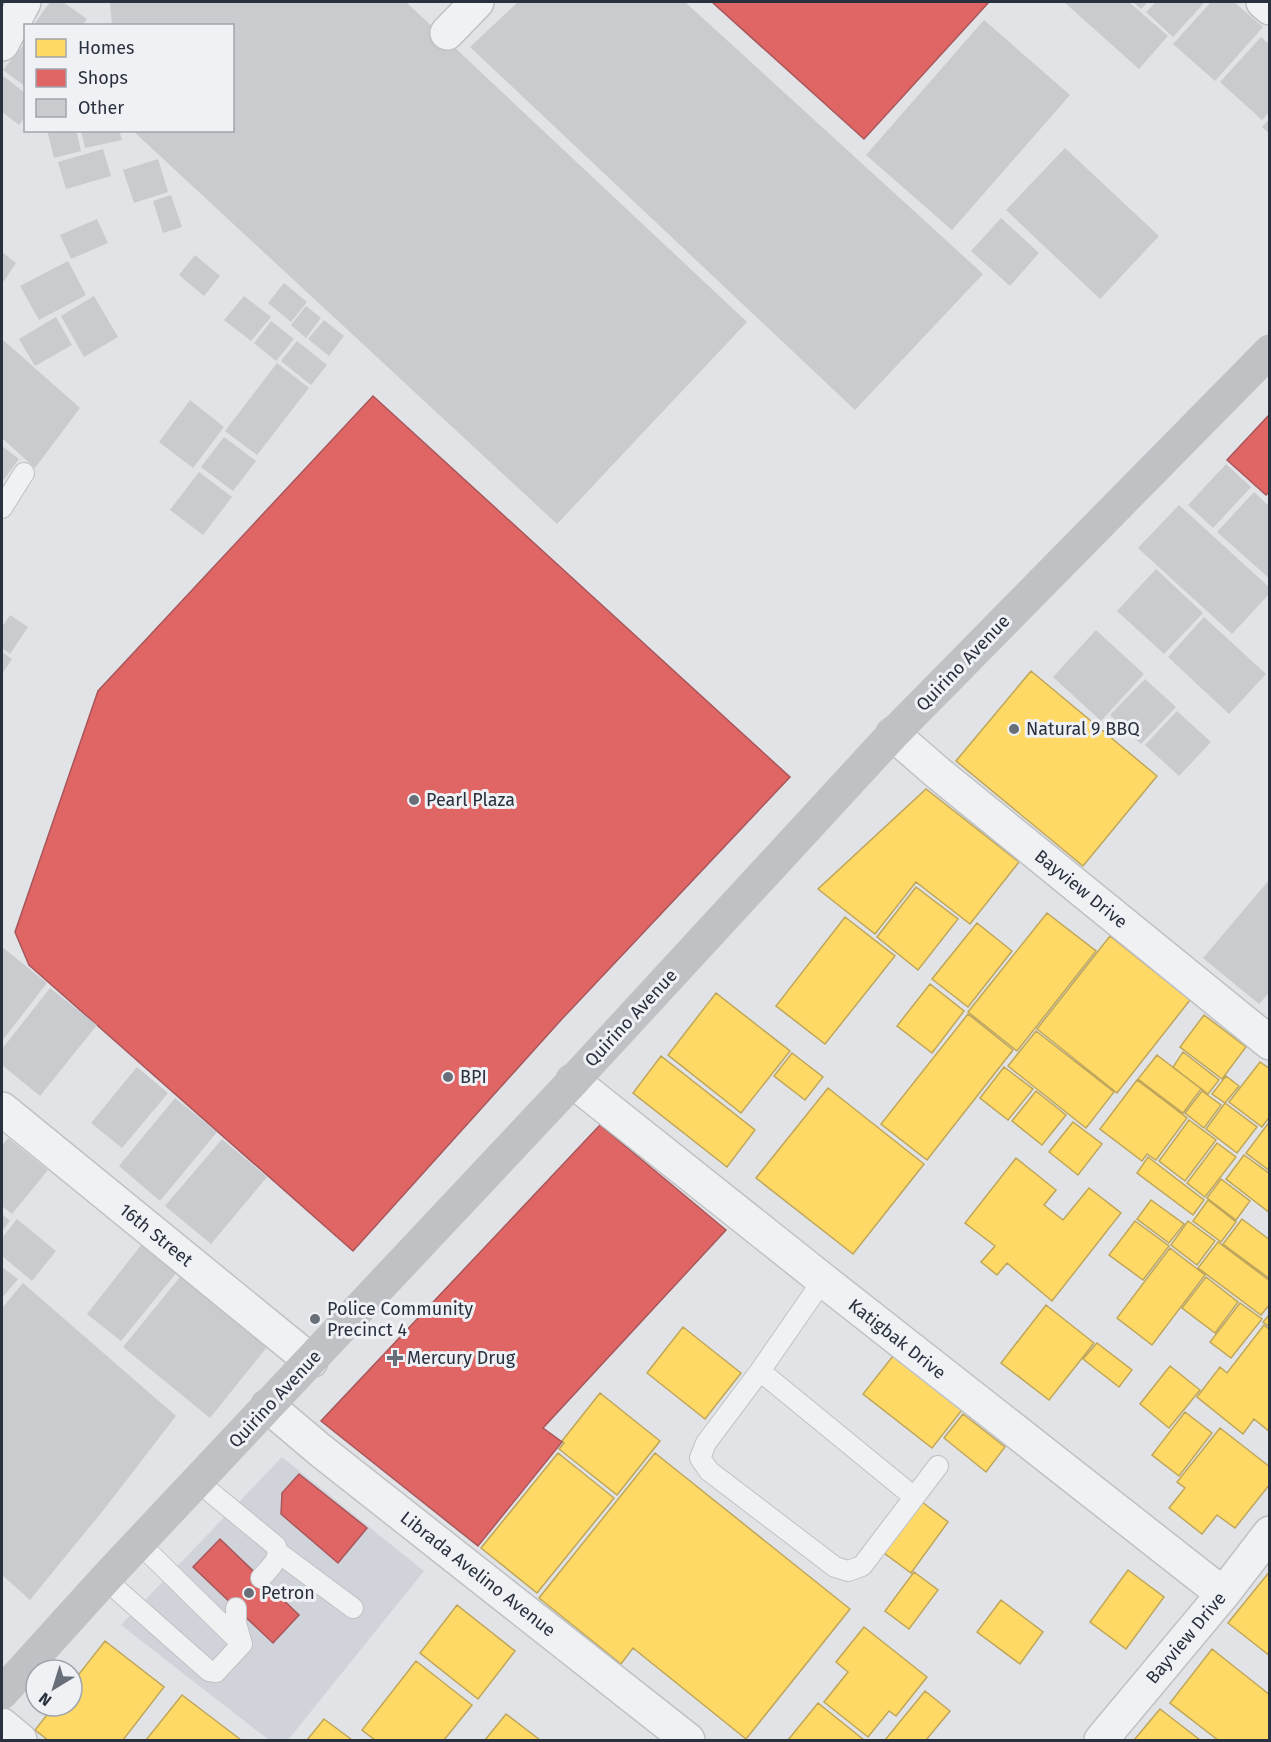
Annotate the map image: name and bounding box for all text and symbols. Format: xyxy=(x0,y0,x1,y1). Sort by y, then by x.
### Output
legend xyxy=(24,24,234,132)
text: Homes xyxy=(78,37,134,59)
text: Shops xyxy=(78,67,128,89)
text: Other xyxy=(78,97,124,119)
street label: Quirino Avenue xyxy=(911,610,1015,716)
place label: Natural 9 BBQ xyxy=(1026,718,1140,740)
marker: Natural 9 BBQ xyxy=(1007,722,1021,736)
place label: Pearl Plaza xyxy=(426,789,515,811)
marker: Pearl Plaza xyxy=(407,793,421,807)
street label: Bayview Drive xyxy=(1030,845,1132,933)
street label: Quirino Avenue xyxy=(580,965,682,1071)
place label: BPI xyxy=(460,1066,487,1088)
marker: BPI xyxy=(441,1070,455,1084)
street label: 16th Street xyxy=(115,1199,198,1272)
street label: Katigbak Drive xyxy=(844,1294,950,1384)
place label: Police Community Precinct 4 xyxy=(327,1298,473,1341)
marker: Police Community Precinct 4 xyxy=(308,1312,322,1326)
street label: Quirino Avenue xyxy=(224,1346,326,1452)
place label: Mercury Drug xyxy=(407,1347,516,1369)
marker: Mercury Drug xyxy=(388,1351,402,1365)
street label: Librada Avelino Avenue xyxy=(396,1507,560,1641)
place label: Petron xyxy=(261,1582,315,1604)
marker: Petron xyxy=(242,1586,256,1600)
street label: Bayview Drive xyxy=(1141,1588,1231,1688)
north arrow xyxy=(24,1658,84,1718)
text: N xyxy=(35,1689,55,1710)

